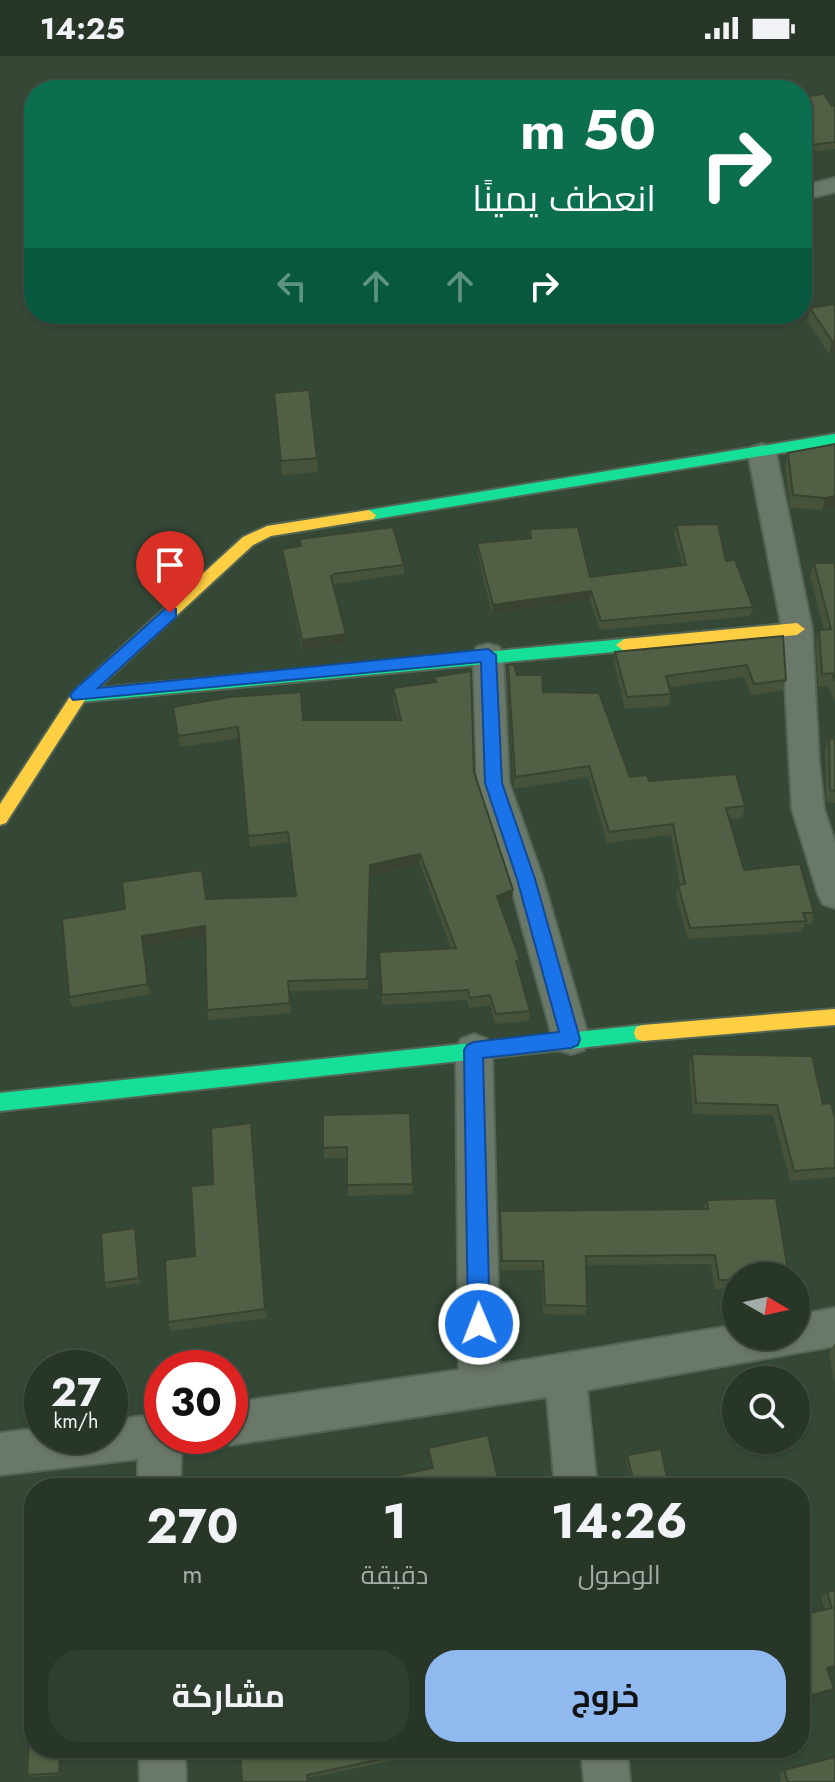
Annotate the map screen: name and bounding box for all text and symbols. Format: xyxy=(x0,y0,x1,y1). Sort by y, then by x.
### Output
text: 14:25 xyxy=(40,7,125,50)
text: 50 m xyxy=(520,89,656,170)
icon: right xyxy=(684,112,788,216)
text: انعطف يمينًا xyxy=(472,172,656,224)
icon: left xyxy=(270,264,314,308)
icon: ahead xyxy=(354,264,398,308)
icon: ahead xyxy=(438,264,482,308)
icon: right xyxy=(522,264,566,308)
pin xyxy=(136,531,204,613)
icon: arrive xyxy=(148,543,192,587)
north arrow xyxy=(722,1262,810,1350)
map controls xyxy=(722,1262,810,1454)
position arrow xyxy=(437,1282,521,1366)
speed limit sign: 30 xyxy=(144,1350,248,1454)
text: 27 xyxy=(51,1363,101,1421)
button: search xyxy=(722,1366,810,1454)
text: km/h xyxy=(53,1407,99,1436)
text: 1 xyxy=(382,1487,407,1556)
text: 14:26 xyxy=(551,1487,688,1556)
text: 270 xyxy=(146,1492,239,1561)
text: m xyxy=(182,1555,203,1593)
text: دقيقة xyxy=(361,1556,428,1594)
text: الوصول xyxy=(578,1556,661,1594)
button: مشاركة xyxy=(48,1650,409,1742)
button: خروج xyxy=(425,1650,786,1742)

